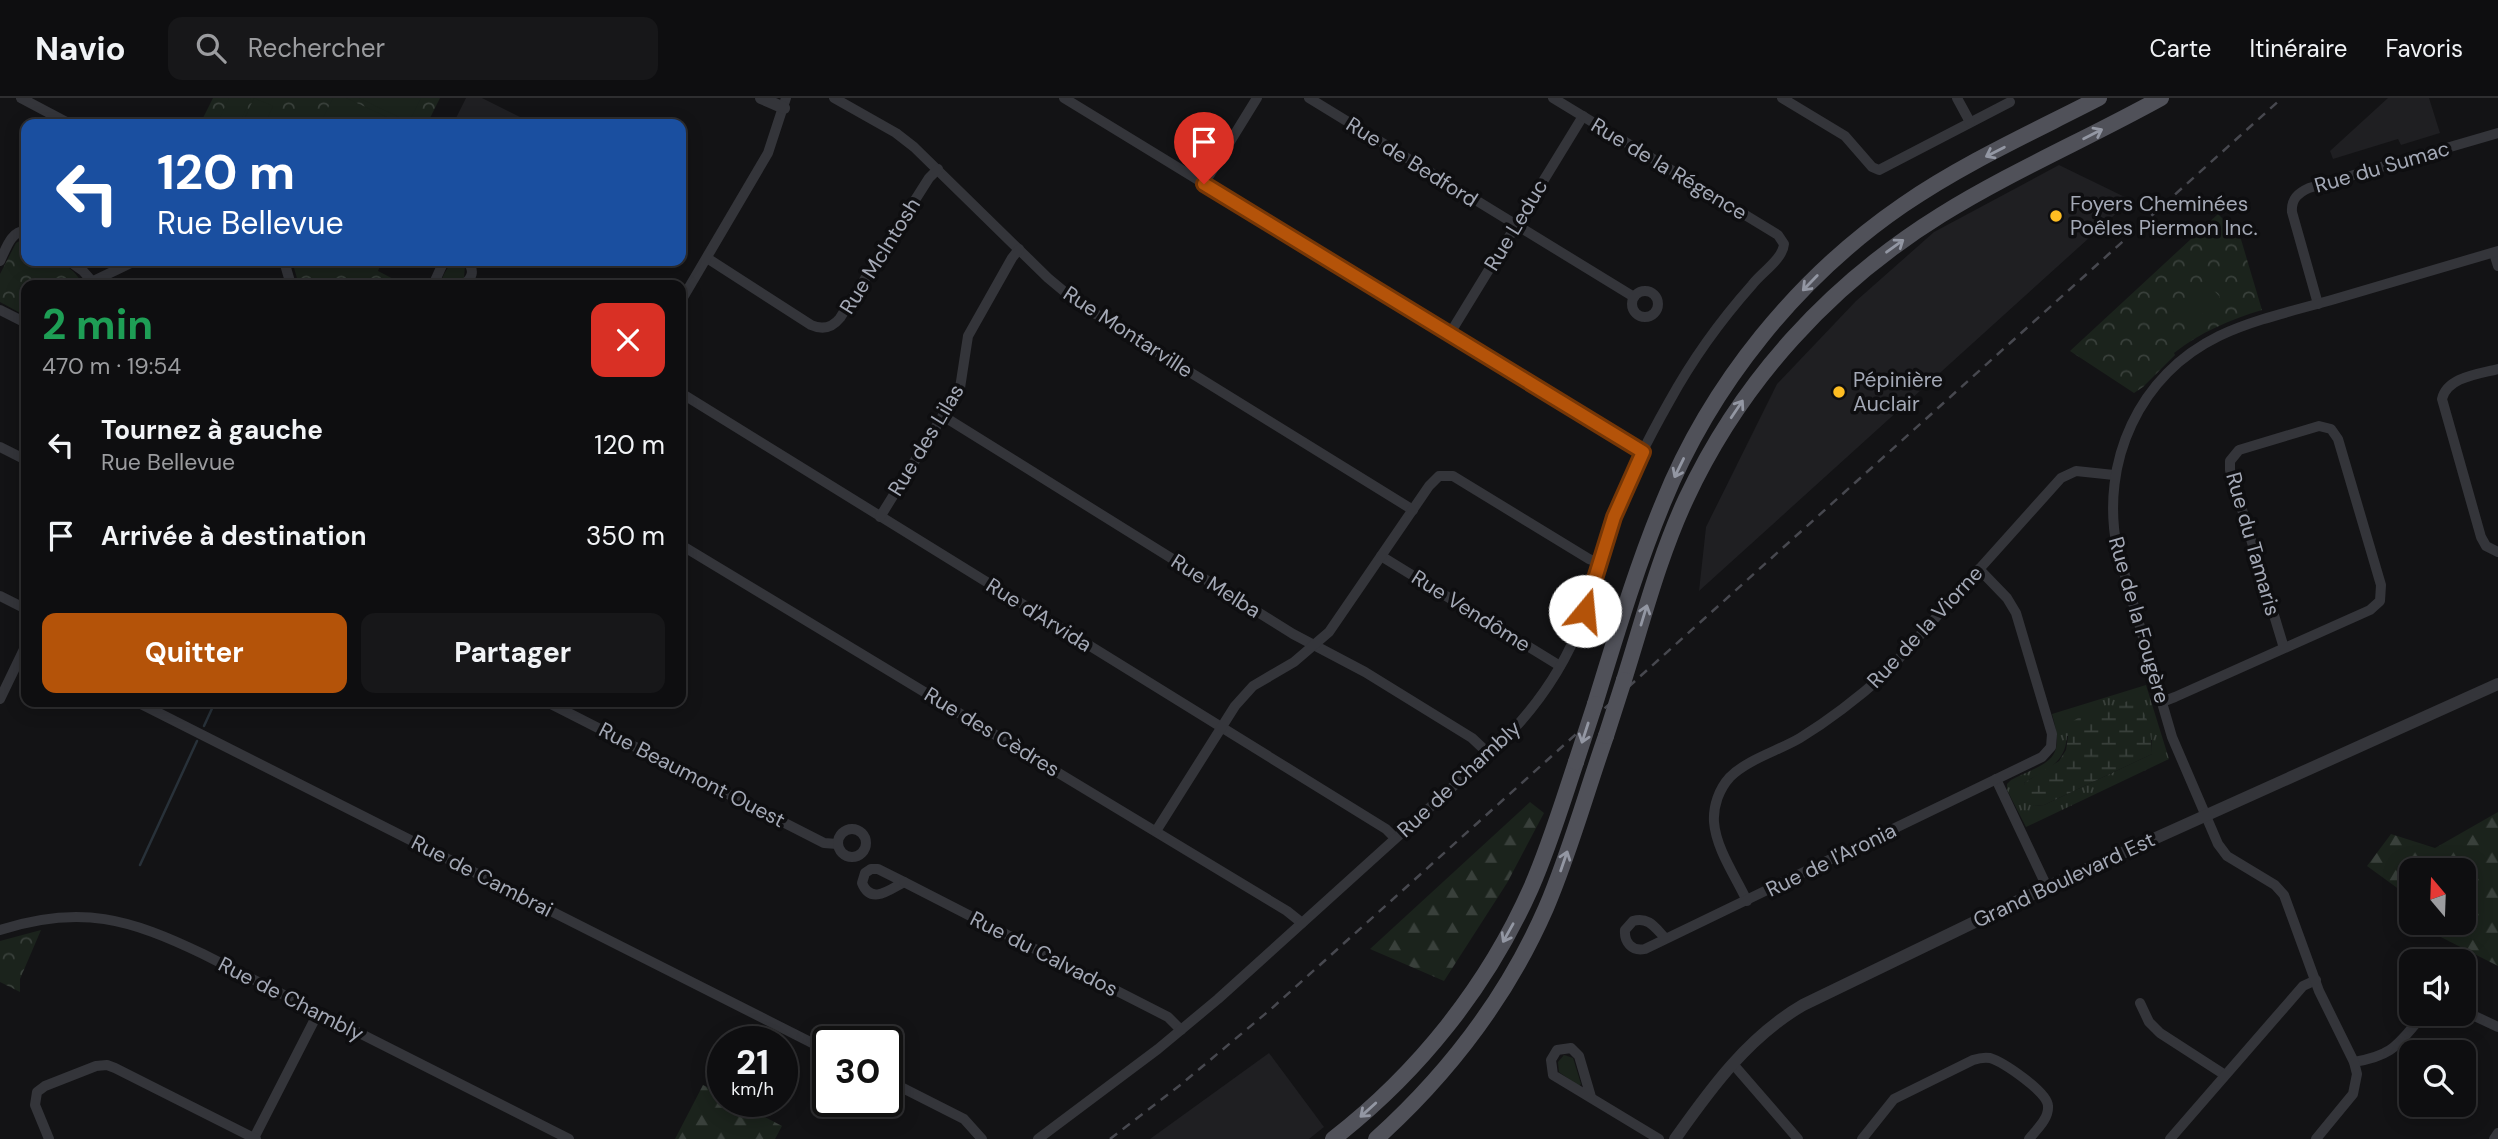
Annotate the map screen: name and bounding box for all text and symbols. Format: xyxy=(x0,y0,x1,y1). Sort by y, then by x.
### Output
search box xyxy=(168,17,658,80)
text: Navio xyxy=(35,27,126,70)
icon: search xyxy=(192,29,230,67)
text: Rechercher xyxy=(248,31,385,65)
text: Carte xyxy=(2150,33,2211,64)
text: Itinéraire xyxy=(2249,33,2347,64)
text: Favoris xyxy=(2385,33,2463,64)
street label: Rue de Bedford xyxy=(1341,110,1483,214)
street label: Rue de la Régence xyxy=(1586,111,1752,227)
pin xyxy=(1174,112,1234,184)
icon: arrive xyxy=(1185,123,1223,161)
one-way arrow xyxy=(2082,127,2103,141)
street label: Rue du Sumac xyxy=(2311,134,2453,200)
text: 120 m xyxy=(157,140,295,204)
one-way arrow xyxy=(1985,145,2006,159)
icon: left xyxy=(42,147,133,238)
street label: Rue Leduc xyxy=(1478,174,1554,276)
place label: Foyers Cheminées Poêles Piermon Inc. xyxy=(2070,190,2258,242)
street label: Rue McIntosh xyxy=(833,193,927,319)
text: Rue Bellevue xyxy=(157,202,344,244)
marker: Foyers Cheminées Poêles Piermon Inc. xyxy=(2048,208,2064,224)
one-way arrow xyxy=(1885,239,1904,253)
one-way arrow xyxy=(1802,274,1819,291)
street label: Rue Montarville xyxy=(1058,280,1198,384)
text: 2 min xyxy=(42,297,153,352)
button: close xyxy=(591,303,665,377)
text: 470 m · 19:54 xyxy=(42,351,181,381)
place label: Pépinière Auclair xyxy=(1853,366,1943,418)
street label: Rue des Lilas xyxy=(882,379,970,501)
marker: Pépinière Auclair xyxy=(1831,384,1847,400)
one-way arrow xyxy=(1731,399,1745,419)
text: Tournez à gauche xyxy=(101,413,323,447)
icon: left xyxy=(42,426,80,464)
text: 120 m xyxy=(594,428,665,462)
text: Rue Bellevue xyxy=(101,447,235,477)
one-way arrow xyxy=(1672,457,1686,478)
street label: Rue du Tamaris xyxy=(2219,469,2287,619)
icon: arrive xyxy=(42,517,80,555)
text: Arrivée à destination xyxy=(101,519,367,553)
text: 350 m xyxy=(586,519,665,553)
street label: Rue de la Fougère xyxy=(2102,533,2176,707)
street label: Rue Melba xyxy=(1166,547,1266,625)
street label: Rue de la Viorne xyxy=(1861,560,1989,694)
street label: Rue Vendôme xyxy=(1406,563,1536,659)
street label: Rue d'Arvida xyxy=(981,571,1097,659)
position arrow xyxy=(1548,574,1622,648)
one-way arrow xyxy=(1639,604,1652,626)
button: Quitter xyxy=(42,613,347,693)
button: Partager xyxy=(361,613,665,693)
street label: Rue des Cèdres xyxy=(919,681,1065,783)
street label: Rue de Chambly xyxy=(1391,714,1527,844)
street label: Rue Beaumont Ouest xyxy=(594,716,790,834)
one-way arrow xyxy=(1578,721,1590,743)
street label: Rue de l'Aronia xyxy=(1761,816,1901,904)
street label: Grand Boulevard Est xyxy=(1969,826,2159,934)
street label: Rue de Cambrai xyxy=(406,828,558,924)
one-way arrow xyxy=(1559,850,1571,872)
north arrow xyxy=(2399,858,2476,934)
map controls xyxy=(2399,858,2476,1117)
street label: Rue du Calvados xyxy=(965,905,1123,1003)
one-way arrow xyxy=(1501,922,1515,942)
button: sound xyxy=(2399,949,2476,1026)
street label: Rue de Chambly xyxy=(214,950,369,1048)
speed limit sign: 30 xyxy=(812,1026,903,1117)
text: 21 xyxy=(736,1039,769,1085)
button: search xyxy=(2399,1040,2476,1117)
text: km/h xyxy=(731,1077,774,1101)
one-way arrow xyxy=(1360,1102,1377,1119)

